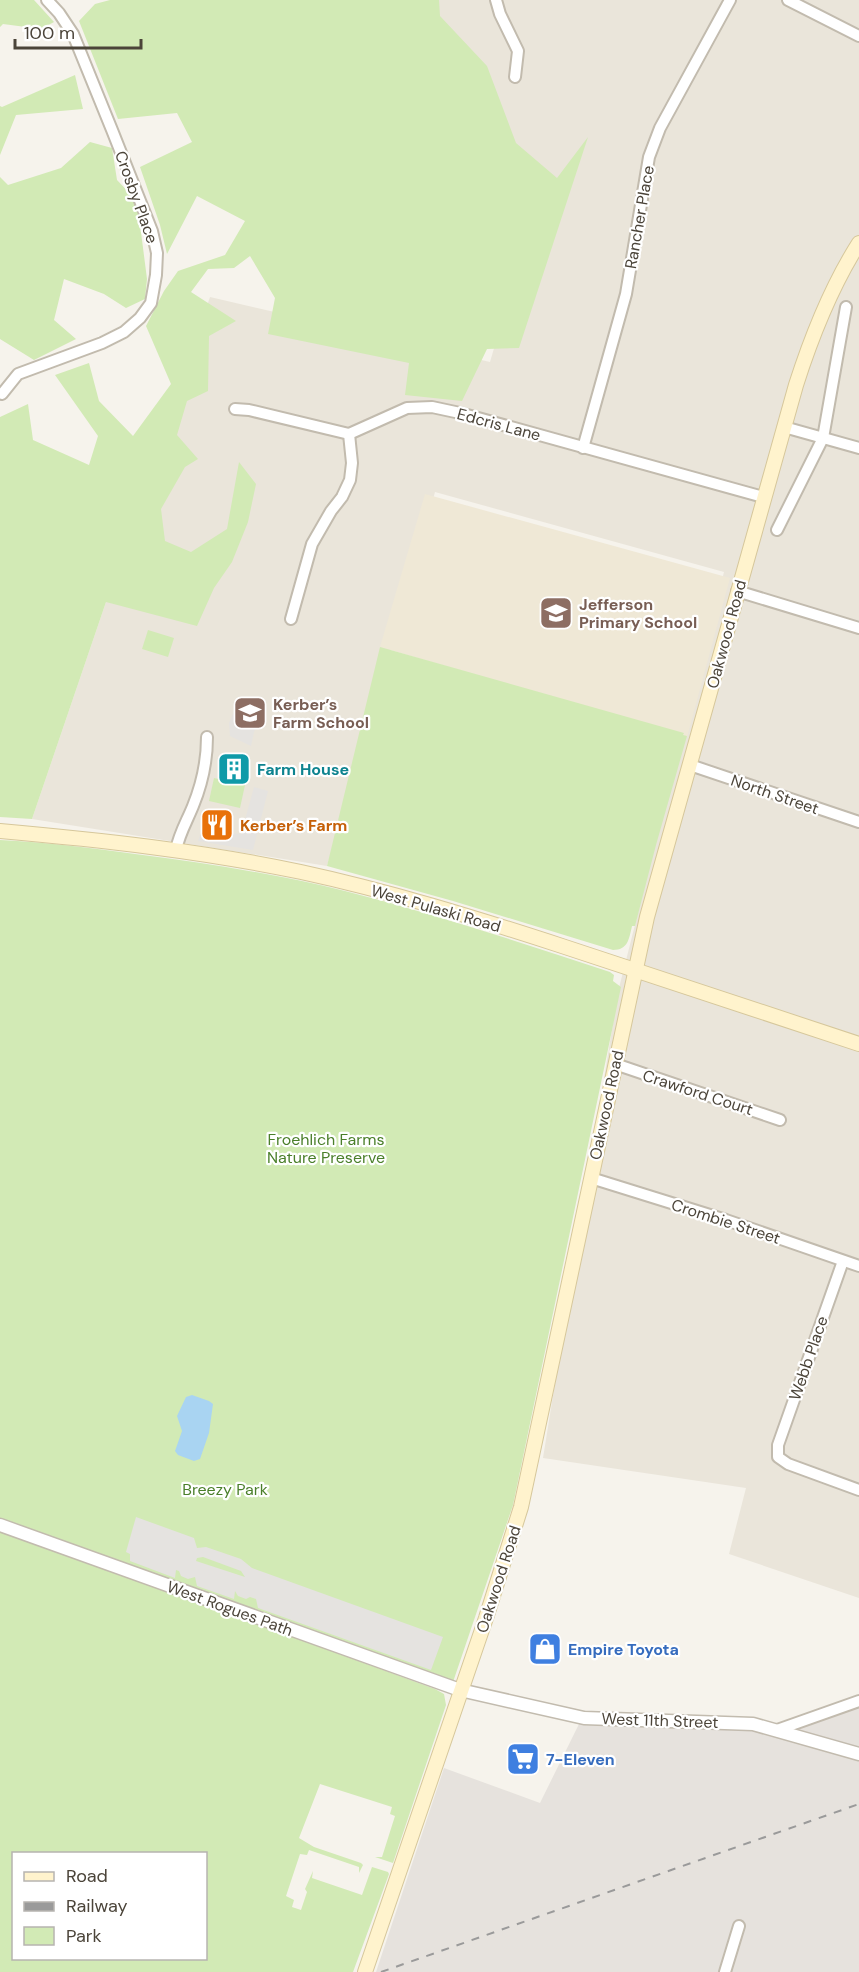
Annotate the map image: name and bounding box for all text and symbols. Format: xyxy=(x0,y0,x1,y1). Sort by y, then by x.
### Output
scale bar xyxy=(15,12,141,50)
text: 100 m xyxy=(24,21,75,45)
street label: Crosby Place xyxy=(110,148,163,246)
street label: Rancher Place xyxy=(620,164,659,270)
street label: Edcris Lane xyxy=(455,403,543,446)
street label: Oakwood Road xyxy=(702,578,751,691)
place label: Jefferson Primary School xyxy=(579,594,697,633)
school or university icon: Jefferson Primary School xyxy=(538,595,574,631)
place label: Kerber’s Farm School xyxy=(273,694,369,733)
school or university icon: Kerber’s Farm School xyxy=(232,695,268,731)
building icon: Farm House xyxy=(216,751,252,787)
place label: Farm House xyxy=(257,759,349,780)
street label: North Street xyxy=(728,770,822,819)
restaurant icon: Kerber’s Farm xyxy=(199,807,235,843)
place label: Kerber’s Farm xyxy=(240,815,347,836)
street label: West Pulaski Road xyxy=(368,880,503,937)
street label: Oakwood Road xyxy=(585,1048,628,1162)
street label: Crawford Court xyxy=(640,1065,756,1120)
park label: Froehlich Farms Nature Preserve xyxy=(267,1129,385,1168)
street label: Crombie Street xyxy=(669,1194,783,1249)
street label: Webb Place xyxy=(784,1313,833,1403)
park label: Breezy Park xyxy=(182,1479,268,1500)
street label: Oakwood Road xyxy=(471,1523,526,1635)
street label: West Rogues Path xyxy=(164,1576,296,1641)
shop icon: Empire Toyota xyxy=(527,1631,563,1667)
place label: Empire Toyota xyxy=(568,1639,679,1660)
street label: West 11th Street xyxy=(601,1708,719,1733)
supermarket icon: 7-Eleven xyxy=(505,1741,541,1777)
place label: 7-Eleven xyxy=(546,1749,615,1770)
legend xyxy=(12,1852,207,1960)
text: Road xyxy=(66,1864,108,1888)
text: Railway xyxy=(66,1894,128,1918)
text: Park xyxy=(66,1924,102,1948)

